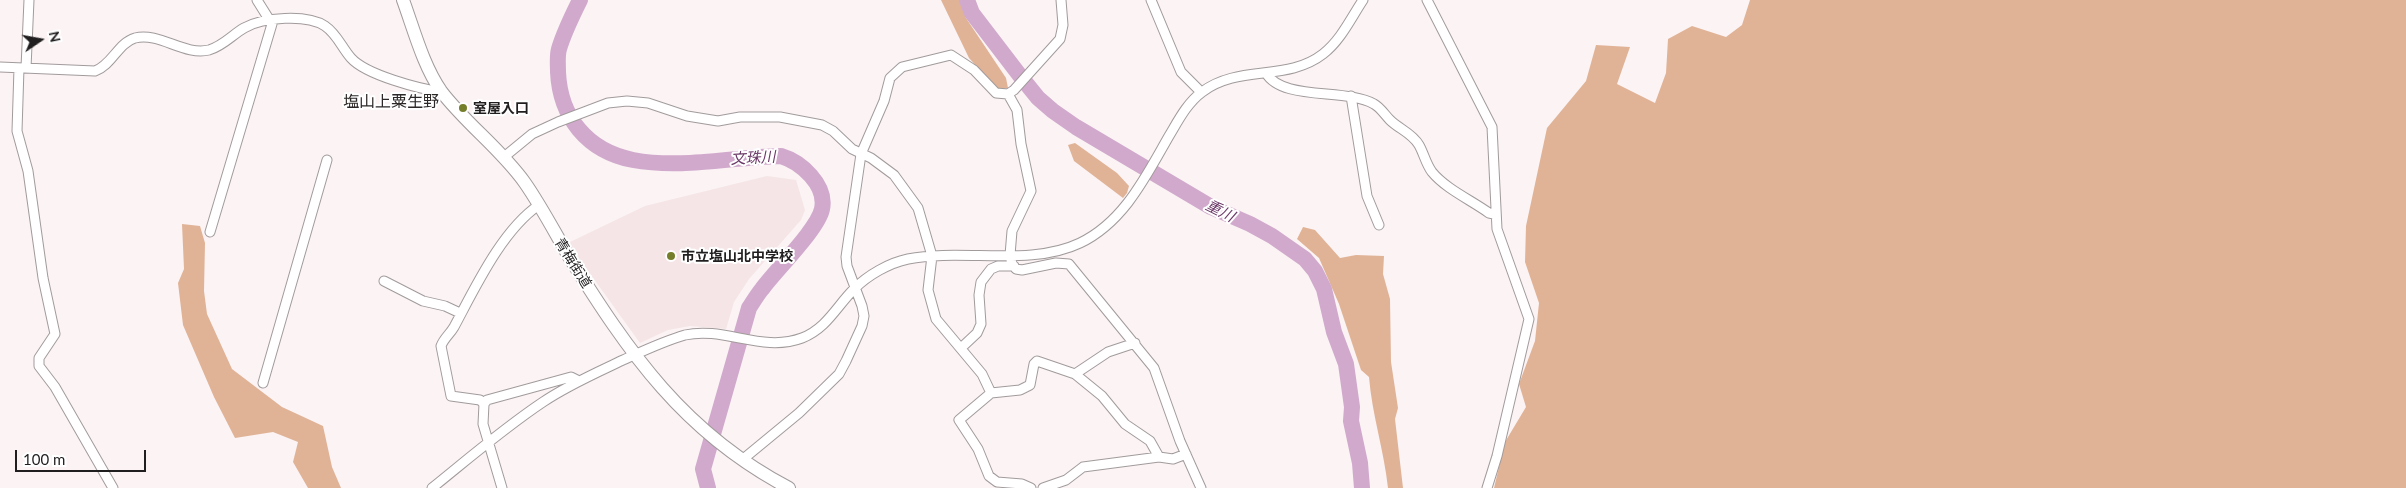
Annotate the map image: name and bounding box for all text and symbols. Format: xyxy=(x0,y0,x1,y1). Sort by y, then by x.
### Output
north arrow xyxy=(15,15,65,65)
text: N xyxy=(46,30,65,44)
district label: 塩山上粟生野 xyxy=(343,92,439,112)
place label: 室屋入口 xyxy=(473,100,529,116)
marker: 室屋入口 xyxy=(457,102,469,114)
water label: 文珠川 xyxy=(730,148,776,168)
water label: 重川 xyxy=(1203,196,1237,226)
street label: 青梅街道 xyxy=(551,235,595,291)
place label: 市立塩山北中学校 xyxy=(681,248,793,264)
marker: 市立塩山北中学校 xyxy=(665,250,677,262)
scale bar xyxy=(18,440,149,472)
text: 100 m xyxy=(23,450,65,468)

